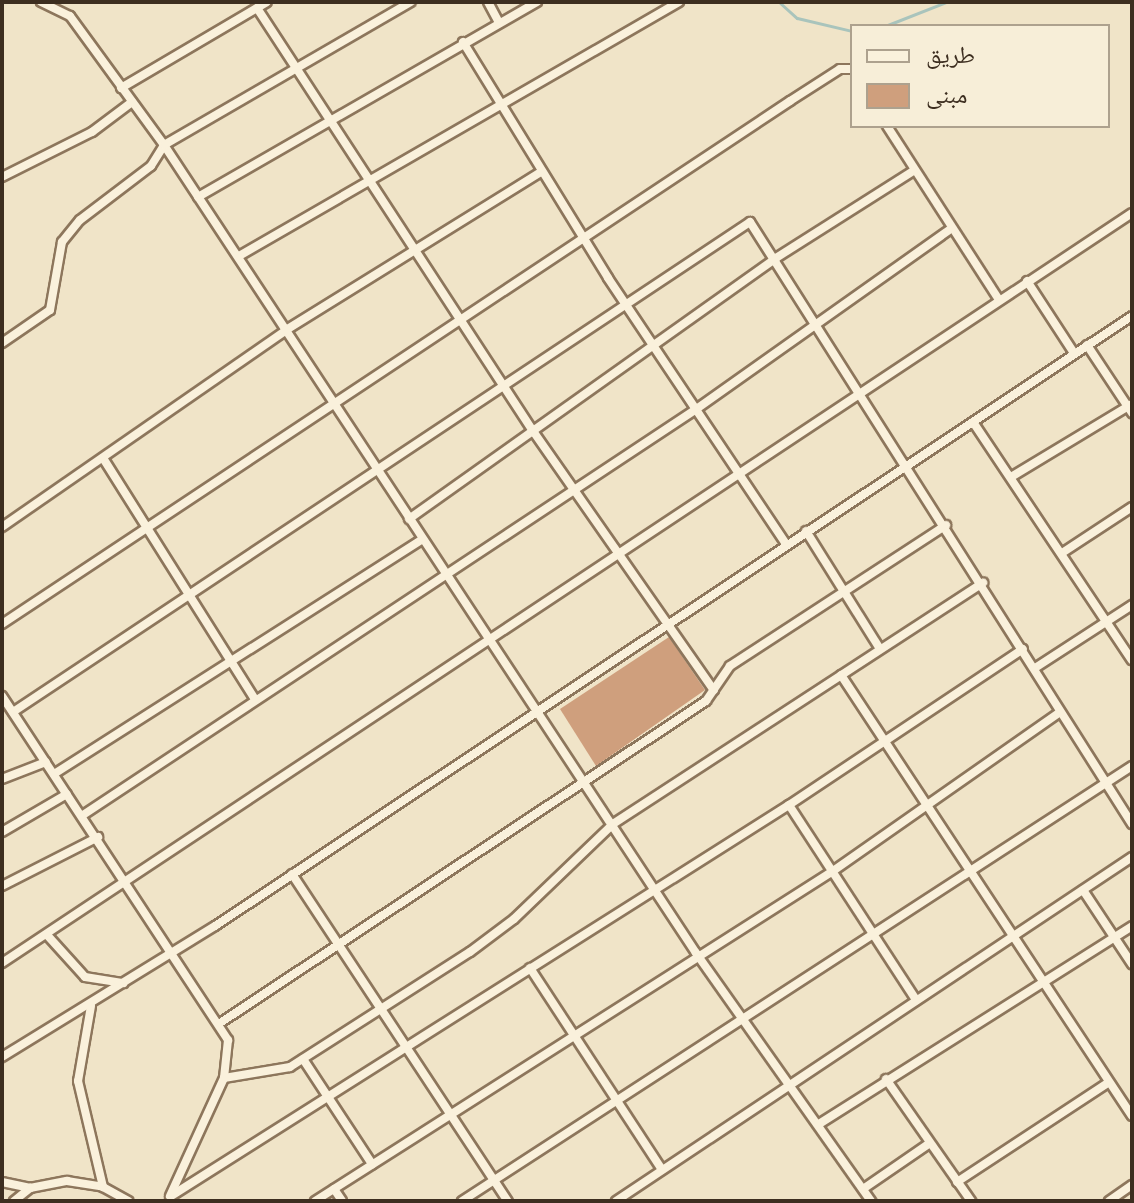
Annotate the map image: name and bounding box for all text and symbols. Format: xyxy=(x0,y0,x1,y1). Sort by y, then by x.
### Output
legend xyxy=(850,24,1110,128)
text: طريق xyxy=(926,35,975,70)
text: مبنى xyxy=(926,75,967,110)

